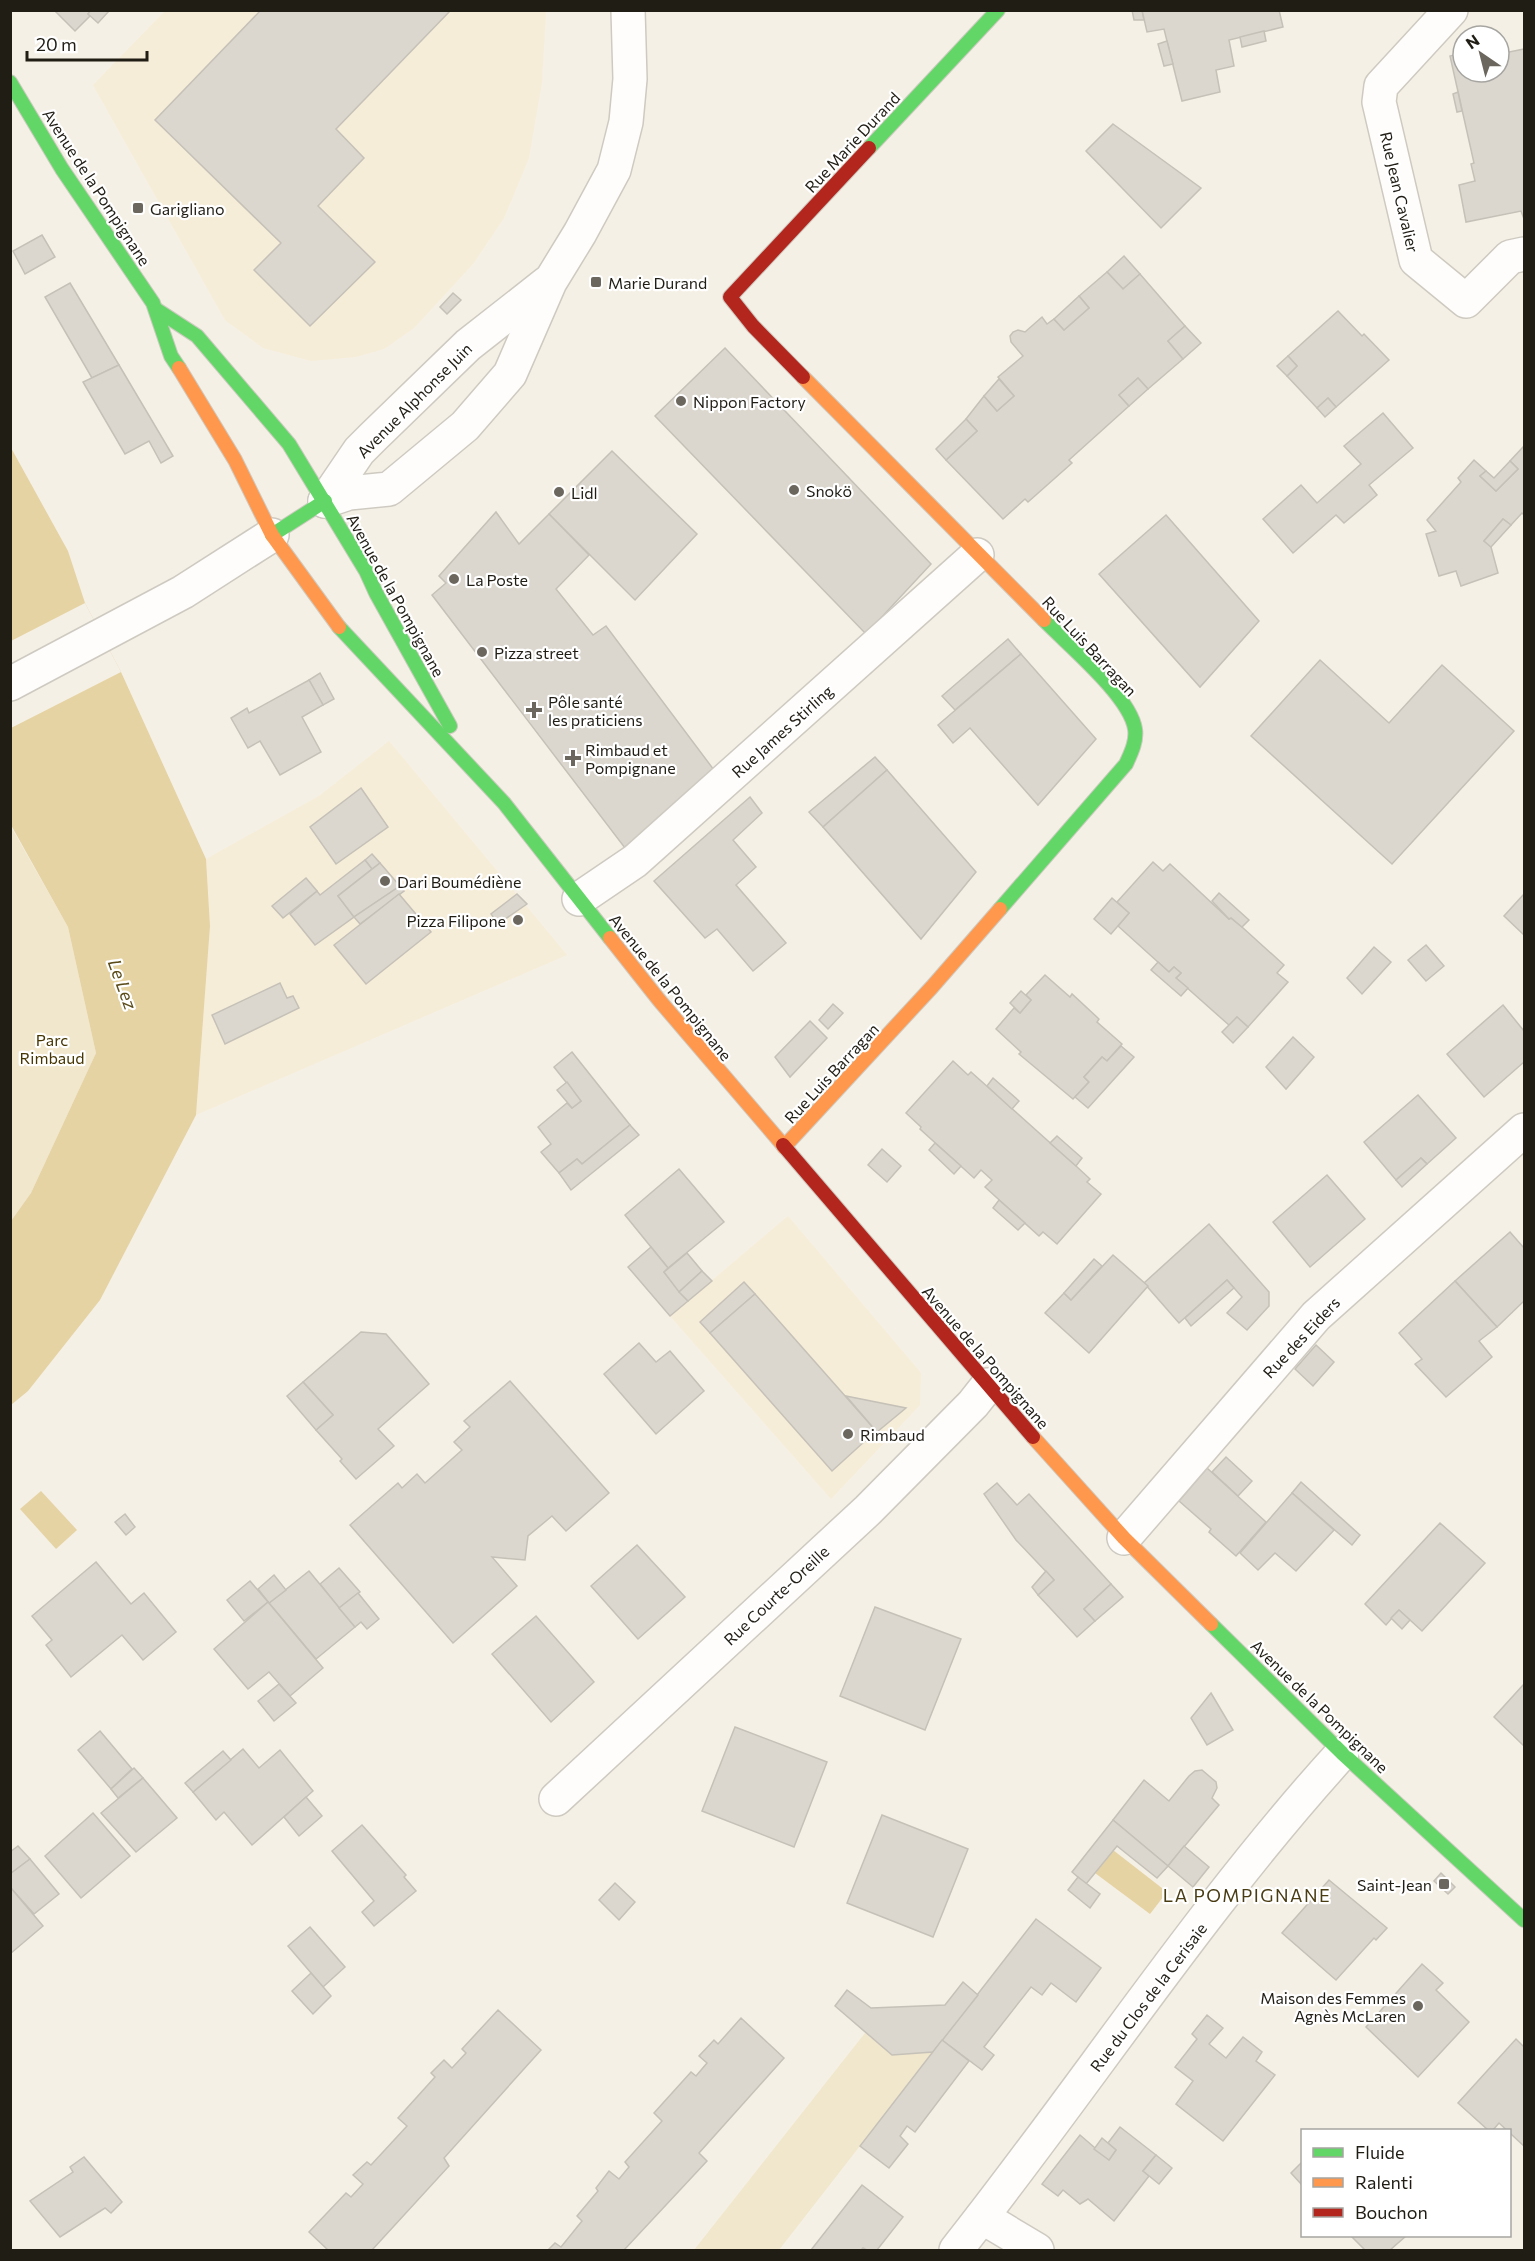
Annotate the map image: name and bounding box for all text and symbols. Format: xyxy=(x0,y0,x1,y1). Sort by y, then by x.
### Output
scale bar xyxy=(27,24,147,62)
north arrow xyxy=(1451,24,1511,84)
text: N xyxy=(1462,30,1482,53)
text: 20 m xyxy=(36,33,77,55)
street label: Rue Marie Durand xyxy=(801,88,903,196)
street label: Avenue de la Pompignane xyxy=(39,105,155,269)
street label: Rue Jean Cavalier xyxy=(1377,130,1423,255)
place label: Garigliano xyxy=(150,199,225,218)
marker: Garigliano xyxy=(131,201,145,215)
place label: Marie Durand xyxy=(608,273,707,292)
marker: Marie Durand xyxy=(589,275,603,289)
street label: Avenue Alphonse Juin xyxy=(353,339,475,461)
place label: Nippon Factory xyxy=(693,392,806,411)
marker: Nippon Factory xyxy=(674,394,688,408)
place label: Snokö xyxy=(806,481,852,500)
place label: Lidl xyxy=(571,483,598,502)
marker: Snokö xyxy=(787,483,801,497)
marker: Lidl xyxy=(552,485,566,499)
street label: Avenue de la Pompignane xyxy=(343,510,449,680)
place label: La Poste xyxy=(466,570,528,589)
marker: La Poste xyxy=(447,572,461,586)
street label: Rue Luis Barragan xyxy=(1039,592,1141,700)
place label: Pizza street xyxy=(494,643,579,662)
marker: Pizza street xyxy=(475,645,489,659)
street label: Rue James Stirling xyxy=(728,681,837,781)
place label: Pôle santé les praticiens xyxy=(548,692,643,729)
marker: Pôle santé les praticiens xyxy=(525,701,543,719)
place label: Rimbaud et Pompignane xyxy=(585,740,676,777)
marker: Rimbaud et Pompignane xyxy=(566,751,580,765)
place label: Dari Boumédiène xyxy=(397,872,521,891)
marker: Dari Boumédiène xyxy=(378,874,392,888)
street label: Avenue de la Pompignane xyxy=(606,910,736,1064)
place label: Pizza Filipone xyxy=(406,911,506,930)
marker: Pizza Filipone xyxy=(511,913,525,927)
water label: Le Lez xyxy=(104,956,142,1012)
street label: Rue Luis Barragan xyxy=(780,1019,882,1127)
park label: Parc Rimbaud xyxy=(20,1030,84,1067)
street label: Avenue de la Pompignane xyxy=(919,1282,1053,1432)
street label: Rue des Eiders xyxy=(1259,1293,1343,1381)
place label: Rimbaud xyxy=(860,1425,925,1444)
marker: Rimbaud xyxy=(841,1427,855,1441)
street label: Rue Courte-Oreille xyxy=(719,1541,833,1649)
street label: Avenue de la Pompignane xyxy=(1247,1635,1393,1777)
place label: Saint-Jean xyxy=(1357,1875,1432,1894)
marker: Saint-Jean xyxy=(1437,1877,1451,1891)
district label: LA POMPIGNANE xyxy=(1163,1884,1331,1906)
street label: Rue du Clos de la Cerisaie xyxy=(1086,1919,1210,2075)
place label: Maison des Femmes Agnès McLaren xyxy=(1260,1988,1406,2025)
marker: Maison des Femmes Agnès McLaren xyxy=(1411,1999,1425,2013)
legend xyxy=(1301,2129,1511,2237)
text: Fluide xyxy=(1355,2141,1404,2163)
text: Ralenti xyxy=(1355,2171,1413,2193)
text: Bouchon xyxy=(1355,2201,1428,2223)

